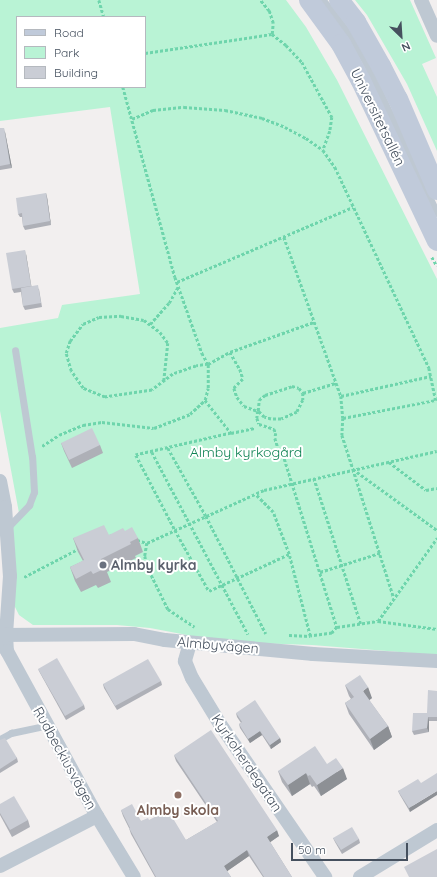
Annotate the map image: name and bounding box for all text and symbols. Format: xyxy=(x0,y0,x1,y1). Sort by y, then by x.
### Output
legend xyxy=(16,16,146,88)
north arrow xyxy=(381,16,421,56)
text: Road xyxy=(54,25,84,40)
text: N xyxy=(399,39,413,55)
text: Park xyxy=(54,45,79,60)
text: Building xyxy=(54,65,98,80)
street label: Universitetsallén xyxy=(347,66,409,168)
park label: Almby kyrkogård xyxy=(190,444,302,460)
place label: Almby kyrka xyxy=(111,557,197,573)
marker: Almby kyrka xyxy=(98,560,108,570)
street label: Almbyvägen xyxy=(177,633,259,657)
street label: Rudbeckiusvägen xyxy=(30,704,100,812)
street label: Kyrkoherdegatan xyxy=(208,711,286,815)
marker: Almby skola xyxy=(173,790,183,800)
place label: Almby skola xyxy=(137,802,219,818)
scale bar xyxy=(293,835,410,861)
text: 50 m xyxy=(298,842,326,857)

